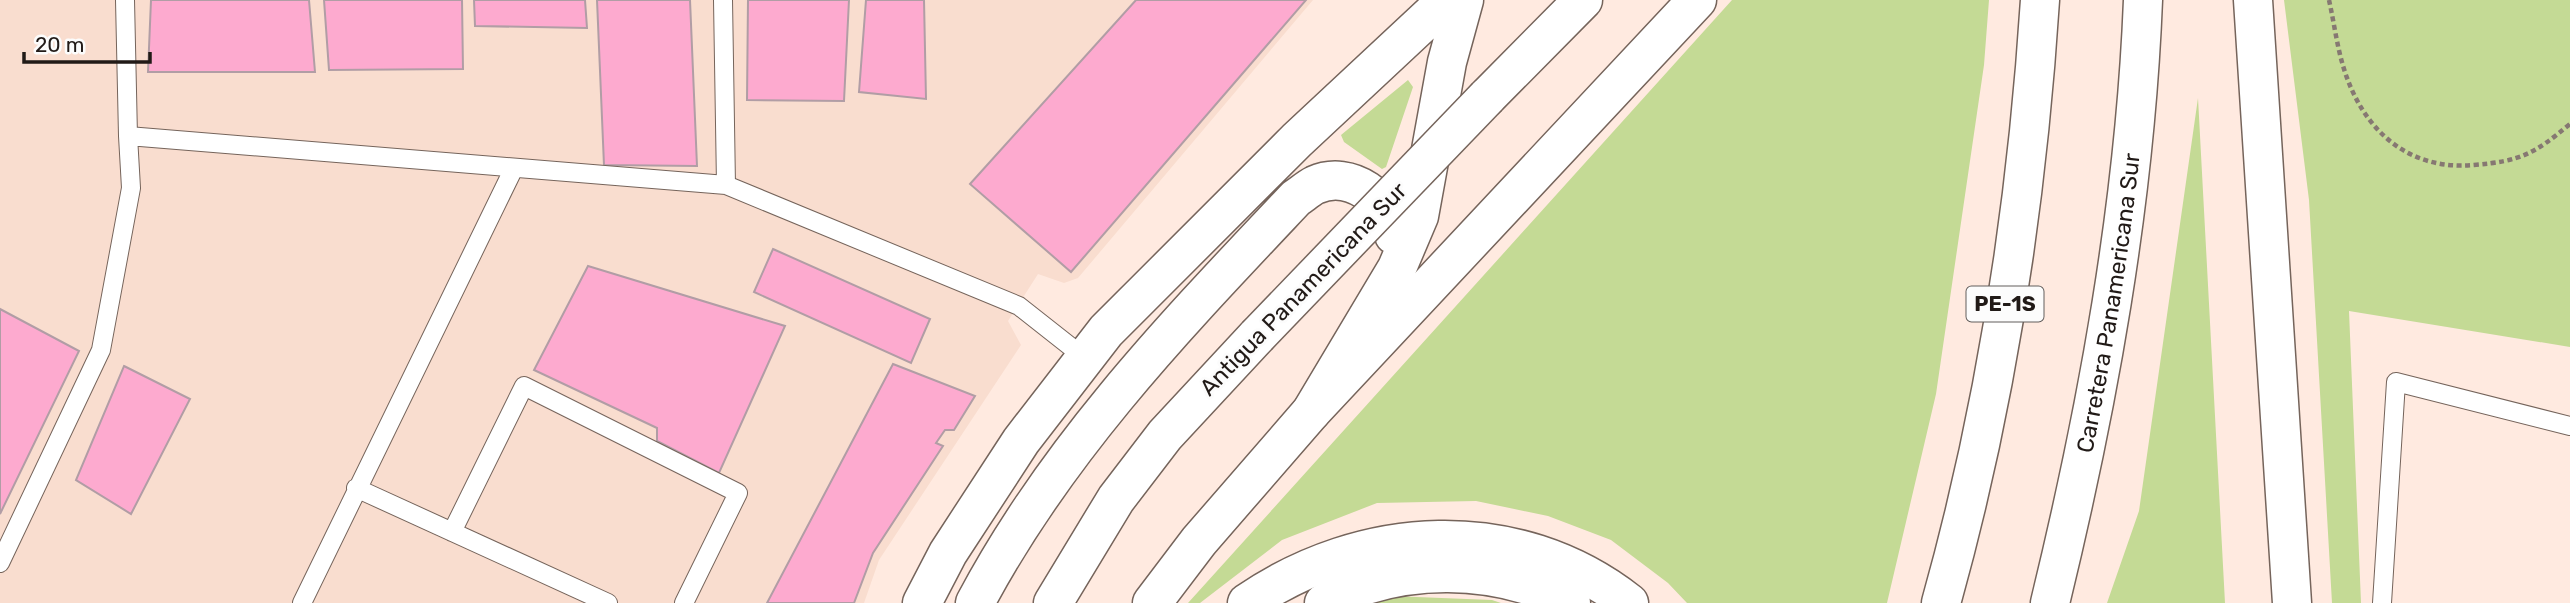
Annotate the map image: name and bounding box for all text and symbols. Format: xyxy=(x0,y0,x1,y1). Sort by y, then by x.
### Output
scale bar xyxy=(24,21,150,65)
text: 20 m xyxy=(35,32,84,57)
street label: Carretera Panamericana Sur xyxy=(2070,151,2146,455)
street label: Antigua Panamericana Sur xyxy=(1194,176,1412,401)
road number: PE-1S xyxy=(1966,286,2044,322)

